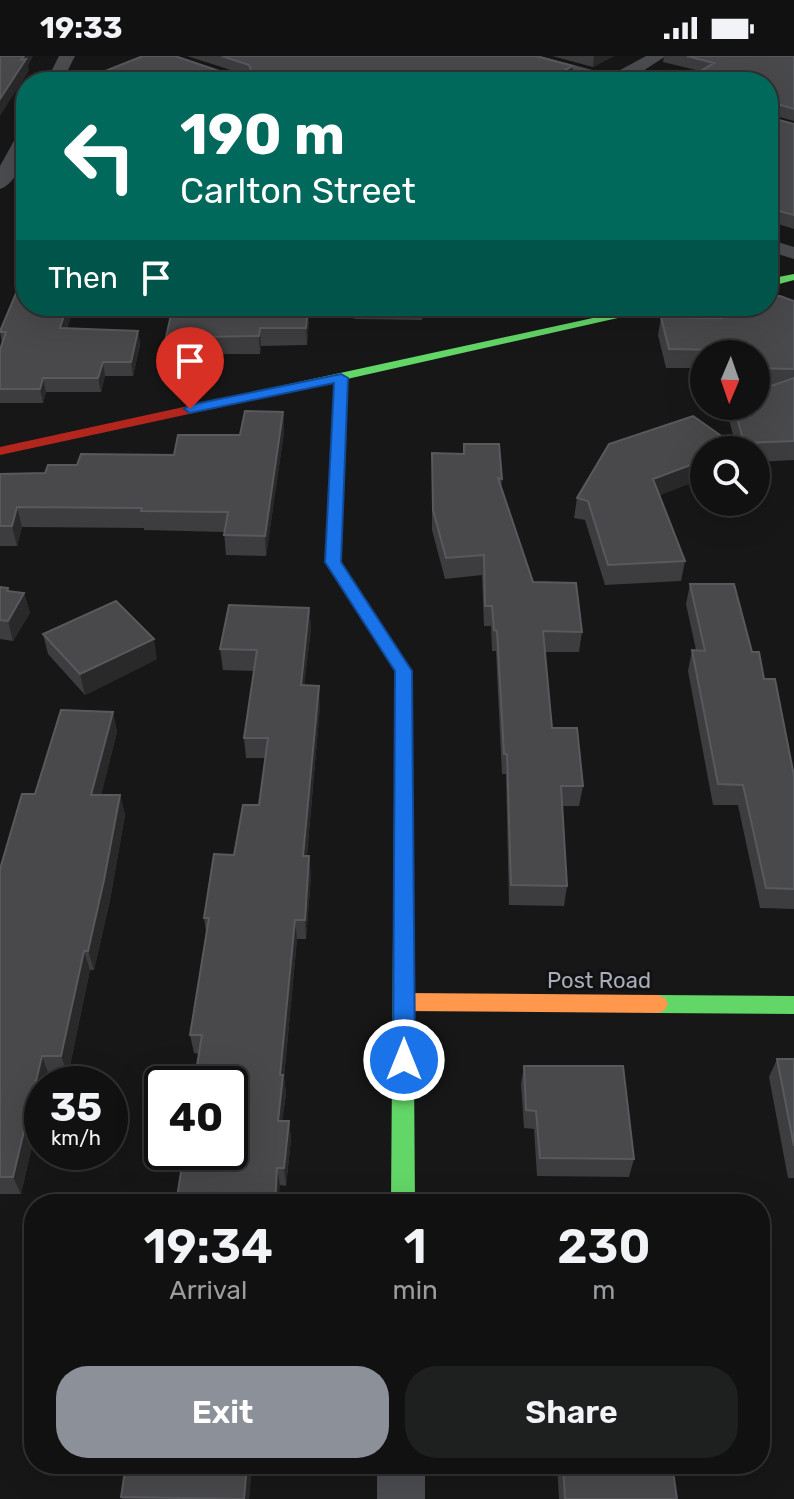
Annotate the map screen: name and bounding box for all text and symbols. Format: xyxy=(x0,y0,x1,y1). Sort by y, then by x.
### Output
text: 19:33 xyxy=(40,10,122,46)
text: 190 m xyxy=(180,102,345,168)
icon: left xyxy=(48,104,152,208)
text: Carlton Street xyxy=(180,169,416,212)
icon: arrive xyxy=(134,256,178,300)
text: Then xyxy=(48,260,118,296)
pin xyxy=(156,327,224,409)
icon: arrive xyxy=(168,339,212,383)
north arrow xyxy=(690,340,770,420)
map controls xyxy=(690,340,770,516)
button: search xyxy=(690,436,770,516)
street label: Post Road xyxy=(547,967,651,994)
position arrow xyxy=(362,1018,446,1102)
speed limit sign: 40 xyxy=(144,1066,248,1170)
text: 35 xyxy=(50,1084,102,1131)
text: km/h xyxy=(51,1126,101,1150)
text: 19:34 xyxy=(143,1218,273,1275)
text: 1 xyxy=(404,1218,427,1275)
text: 230 xyxy=(557,1218,651,1275)
text: Arrival xyxy=(169,1275,247,1306)
text: min xyxy=(393,1275,438,1306)
text: m xyxy=(592,1275,615,1306)
button: Exit xyxy=(56,1366,389,1458)
button: Share xyxy=(405,1366,738,1458)

